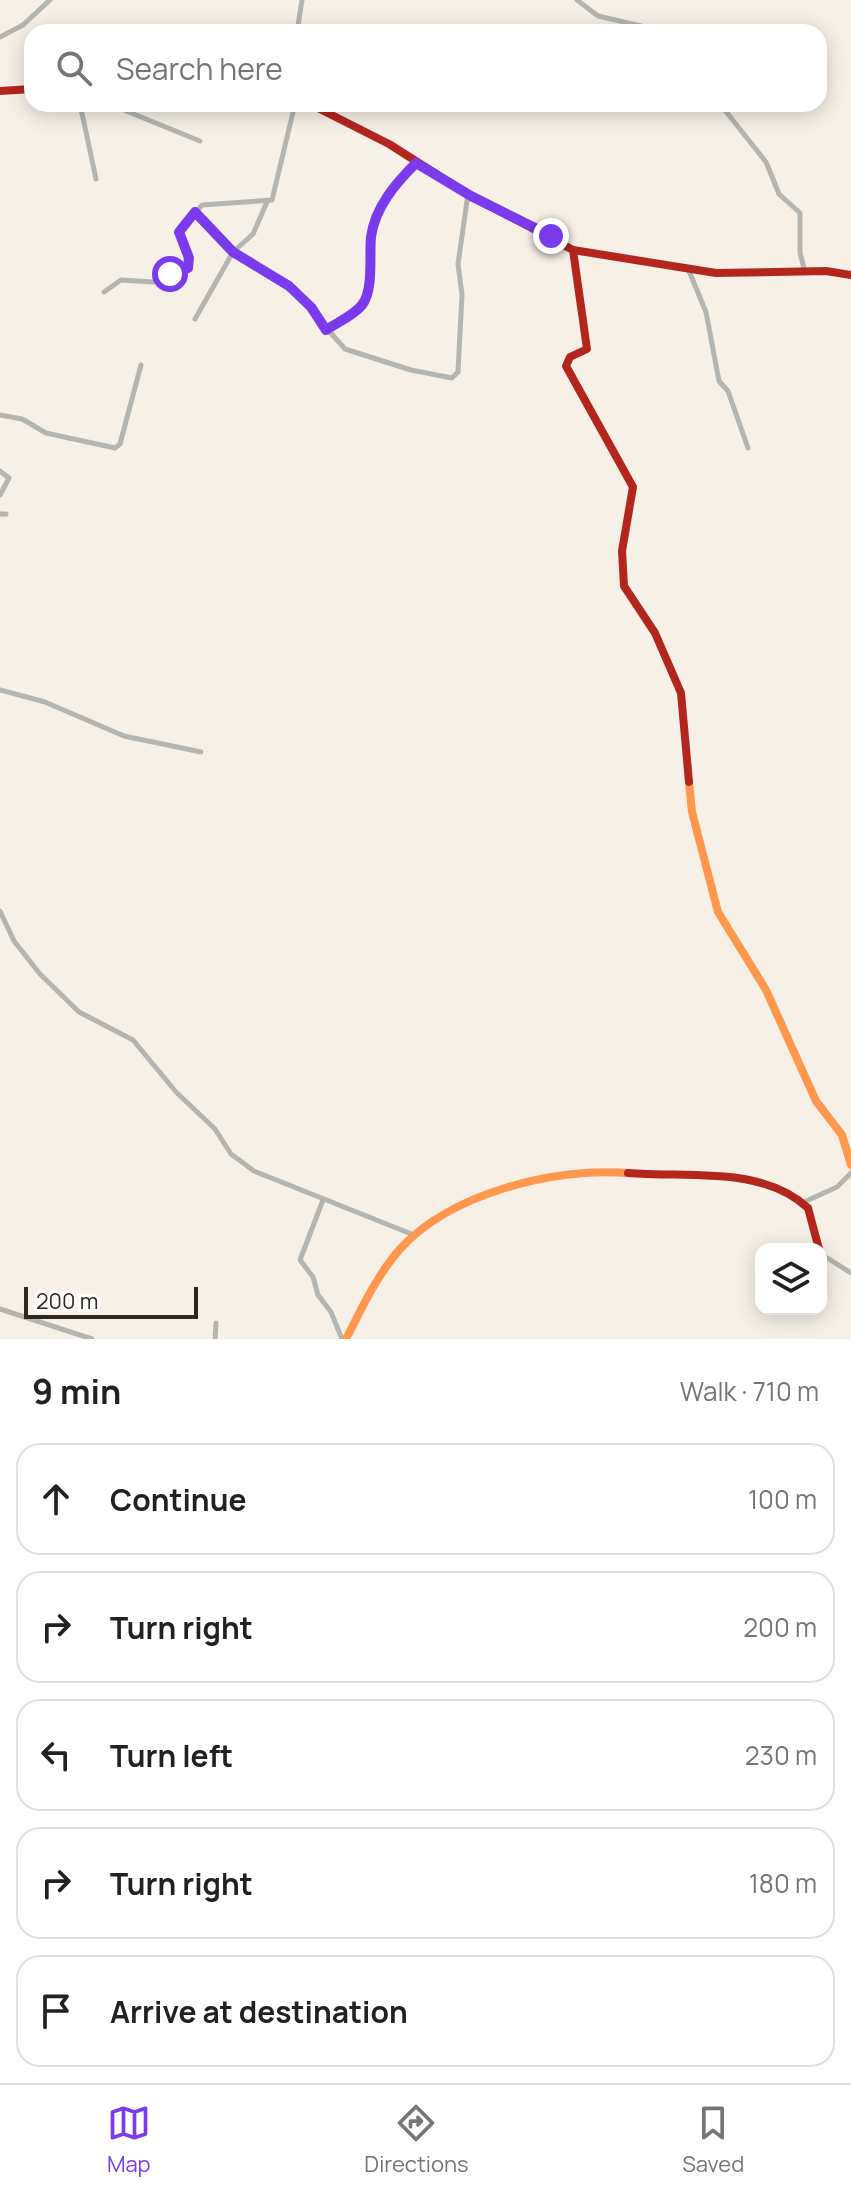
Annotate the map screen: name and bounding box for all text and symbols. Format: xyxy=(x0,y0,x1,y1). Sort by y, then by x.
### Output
search box xyxy=(24,24,827,112)
icon: search xyxy=(52,46,96,90)
text: Search here xyxy=(116,48,283,89)
route end xyxy=(533,218,569,254)
route start xyxy=(152,256,188,292)
map controls xyxy=(755,1243,827,1315)
button: layers xyxy=(755,1243,827,1315)
scale bar xyxy=(24,1283,198,1319)
text: 200 m xyxy=(36,1286,98,1316)
text: 9 min xyxy=(32,1368,121,1414)
text: Walk · 710 m xyxy=(680,1373,819,1409)
icon: ahead xyxy=(34,1477,78,1521)
text: Continue xyxy=(110,1479,246,1520)
text: 100 m xyxy=(748,1481,817,1517)
icon: right xyxy=(34,1605,78,1649)
text: Turn right xyxy=(110,1607,253,1648)
text: 200 m xyxy=(743,1609,817,1645)
icon: left xyxy=(34,1733,78,1777)
text: Turn left xyxy=(110,1735,233,1776)
text: 230 m xyxy=(745,1737,817,1773)
icon: right xyxy=(34,1861,78,1905)
text: Turn right xyxy=(110,1863,253,1904)
text: 180 m xyxy=(749,1865,817,1901)
icon: arrive xyxy=(34,1989,78,2033)
text: Arrive at destination xyxy=(110,1991,408,2032)
tab: Map xyxy=(107,2101,151,2179)
tab: Directions xyxy=(364,2101,469,2179)
tab: Saved xyxy=(682,2101,744,2179)

